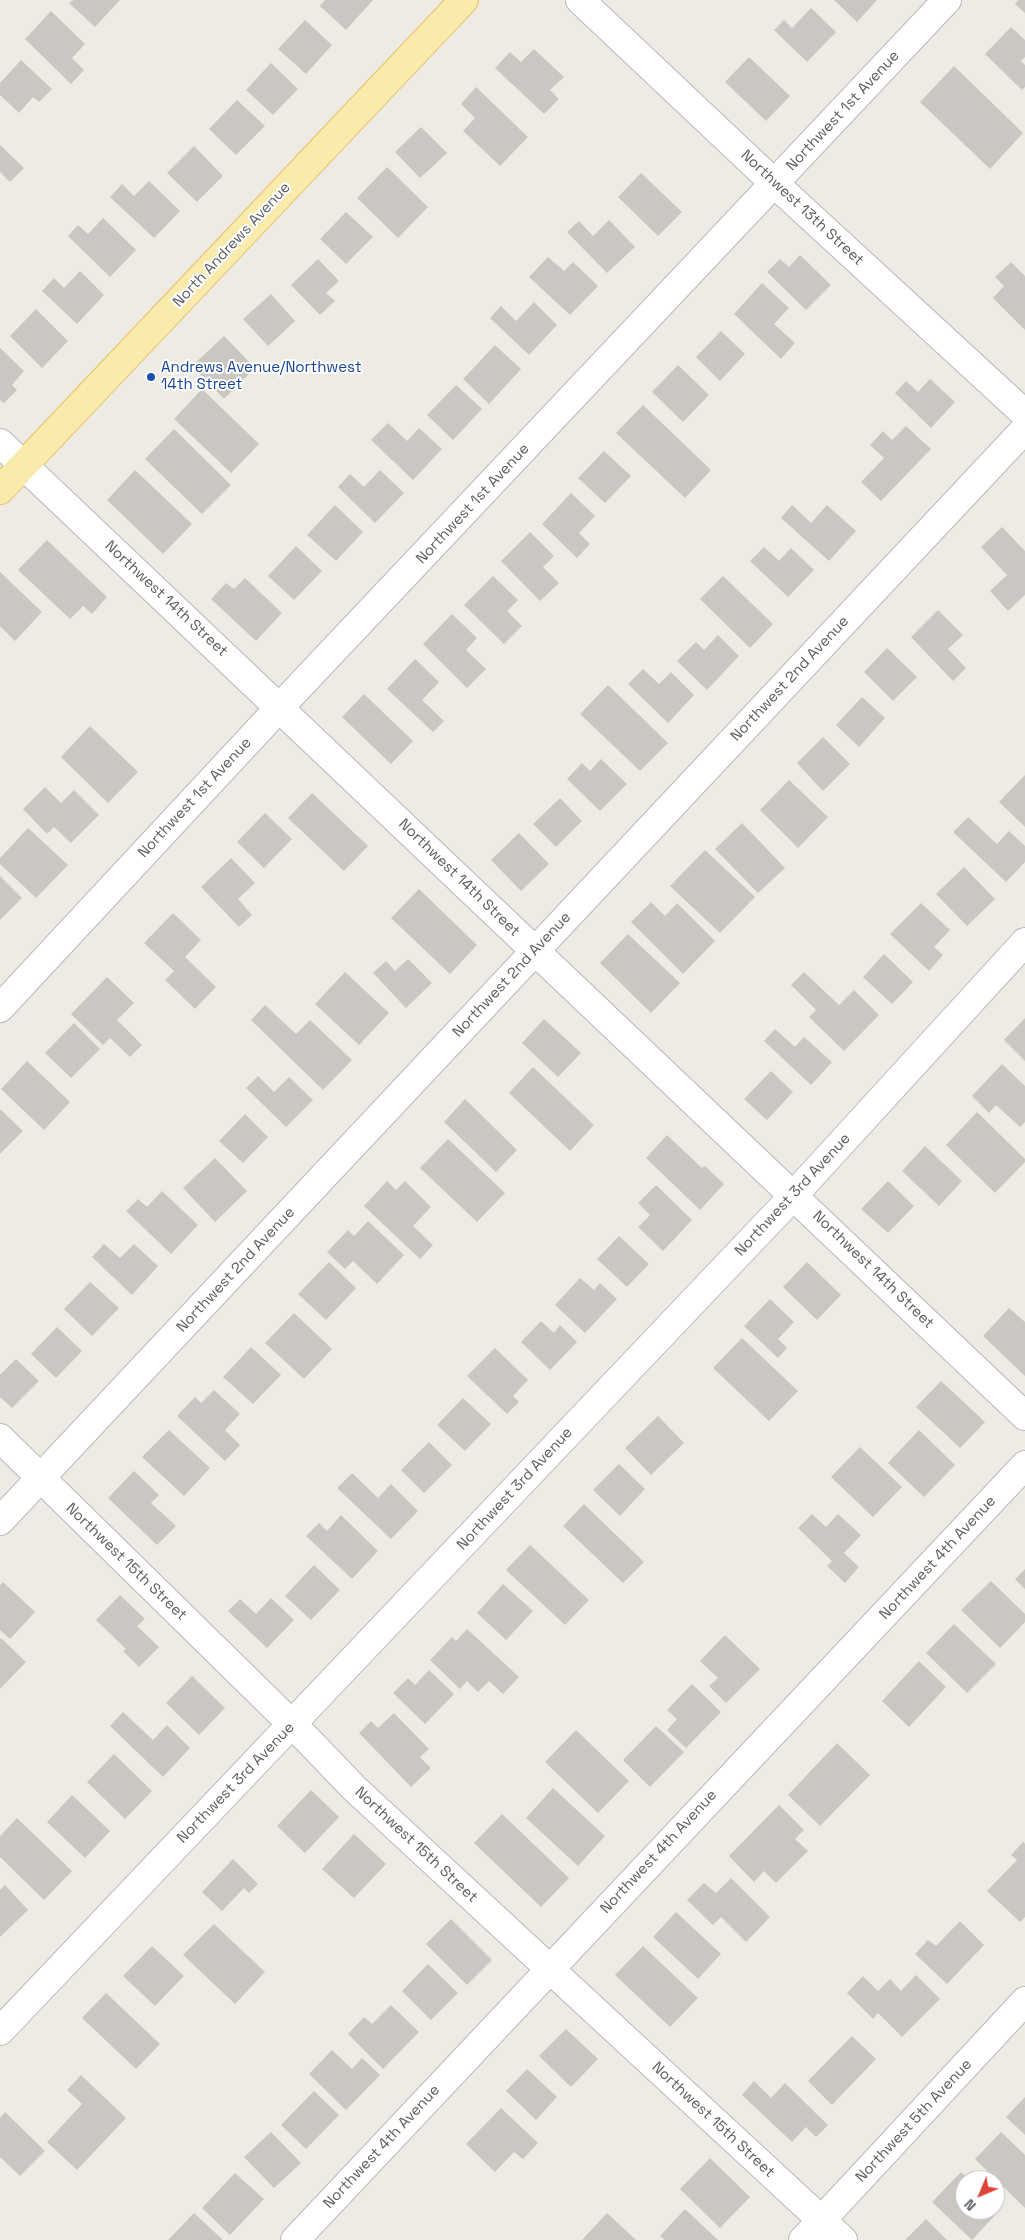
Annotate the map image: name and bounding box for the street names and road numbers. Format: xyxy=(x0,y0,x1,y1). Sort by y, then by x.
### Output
street label: Northwest 1st Avenue xyxy=(783,47,903,175)
street label: Northwest 13th Street xyxy=(737,146,867,270)
street label: North Andrews Avenue xyxy=(170,179,294,311)
street label: Northwest 1st Avenue xyxy=(413,440,533,568)
street label: Northwest 14th Street xyxy=(101,537,231,661)
street label: Northwest 2nd Avenue xyxy=(727,613,853,745)
street label: Northwest 1st Avenue xyxy=(135,734,255,862)
street label: Northwest 14th Street xyxy=(395,815,523,941)
street label: Northwest 2nd Avenue xyxy=(449,909,575,1041)
street label: Northwest 3rd Avenue xyxy=(731,1130,855,1260)
street label: Northwest 2nd Avenue xyxy=(173,1204,299,1336)
street label: Northwest 14th Street xyxy=(809,1207,937,1333)
street label: Northwest 3rd Avenue xyxy=(453,1424,577,1554)
street label: Northwest 4th Avenue xyxy=(876,1492,1000,1624)
street label: Northwest 15th Street xyxy=(62,1500,190,1624)
street label: Northwest 3rd Avenue xyxy=(174,1719,298,1847)
street label: Northwest 15th Street xyxy=(351,1783,481,1907)
street label: Northwest 4th Avenue xyxy=(597,1786,721,1918)
street label: Northwest 5th Avenue xyxy=(852,2056,976,2186)
street label: Northwest 15th Street xyxy=(648,2058,778,2182)
street label: Northwest 4th Avenue xyxy=(320,2081,444,2213)

